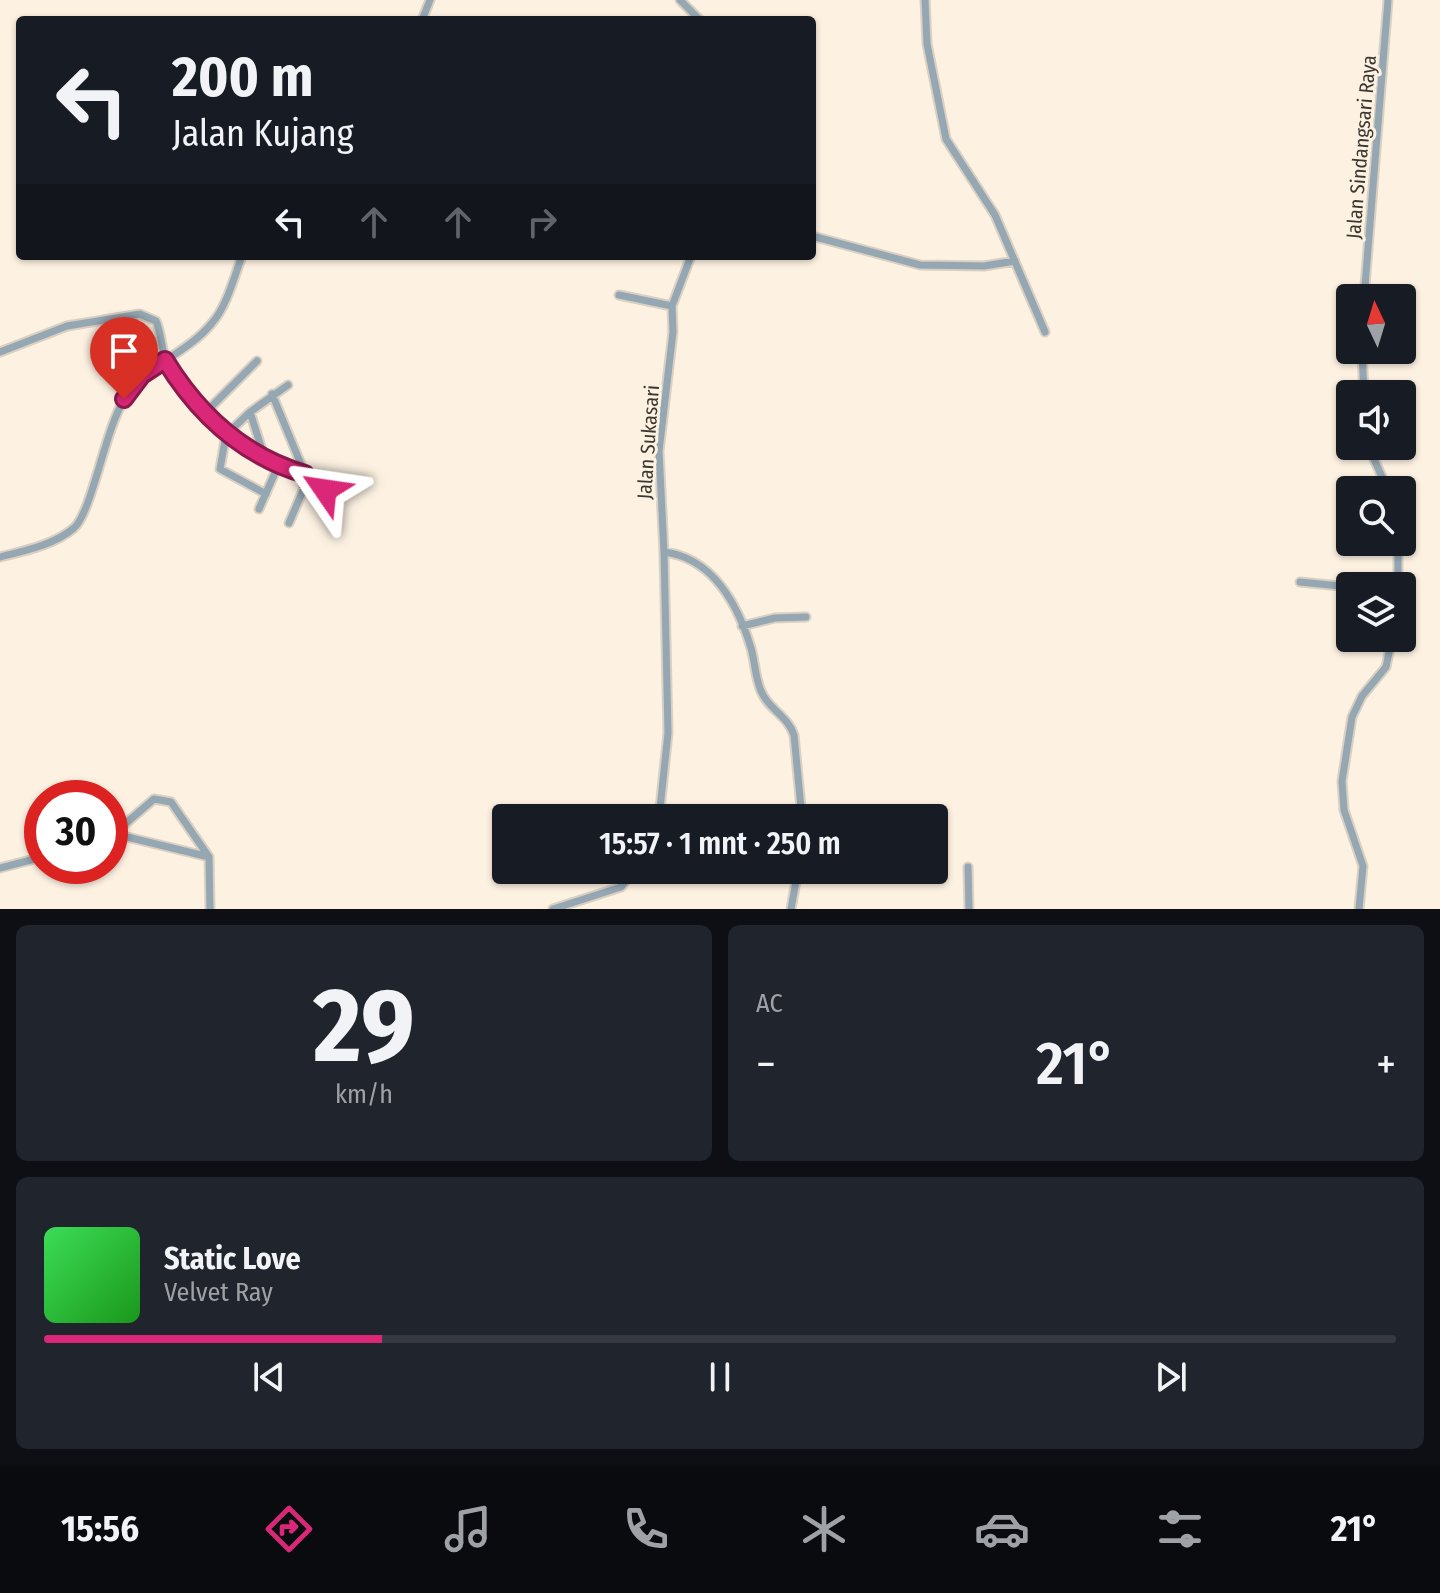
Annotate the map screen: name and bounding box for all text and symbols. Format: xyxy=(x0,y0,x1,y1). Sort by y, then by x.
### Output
text: 200 m xyxy=(172,44,313,111)
icon: left xyxy=(40,48,144,152)
street label: Jalan Sindangsari Raya xyxy=(1341,54,1381,240)
text: Jalan Kujang xyxy=(172,112,354,156)
icon: left xyxy=(268,200,312,244)
icon: ahead xyxy=(352,200,396,244)
icon: ahead xyxy=(436,200,480,244)
icon: right xyxy=(520,200,564,244)
north arrow xyxy=(1336,284,1416,364)
map controls xyxy=(1336,284,1416,652)
pin xyxy=(90,317,158,399)
icon: arrive xyxy=(102,329,146,373)
button: sound xyxy=(1336,380,1416,460)
street label: Jalan Sukasari xyxy=(632,384,664,500)
position arrow xyxy=(283,448,367,532)
button: search xyxy=(1336,476,1416,556)
button: layers xyxy=(1336,572,1416,652)
speed limit sign: 30 xyxy=(24,780,128,884)
text: 15:57 · 1 mnt · 250 m xyxy=(599,826,841,862)
text: 29 xyxy=(313,964,415,1089)
text: AC xyxy=(756,988,783,1019)
text: 21° xyxy=(1036,1028,1116,1100)
text: − xyxy=(756,1038,776,1091)
text: + xyxy=(1376,1038,1396,1091)
text: km/h xyxy=(335,1079,393,1110)
text: Static Love xyxy=(164,1241,301,1277)
text: Velvet Ray xyxy=(164,1277,273,1308)
icon: previous xyxy=(247,1355,291,1399)
icon: pause xyxy=(698,1355,742,1399)
icon: next xyxy=(1149,1355,1193,1399)
icon: directions xyxy=(261,1501,317,1557)
icon: music xyxy=(440,1501,496,1557)
icon: phone xyxy=(618,1501,674,1557)
icon: climate xyxy=(796,1501,852,1557)
icon: car xyxy=(974,1501,1030,1557)
icon: filters xyxy=(1152,1501,1208,1557)
text: 15:56 xyxy=(61,1507,139,1551)
text: 21° xyxy=(1331,1507,1379,1551)

